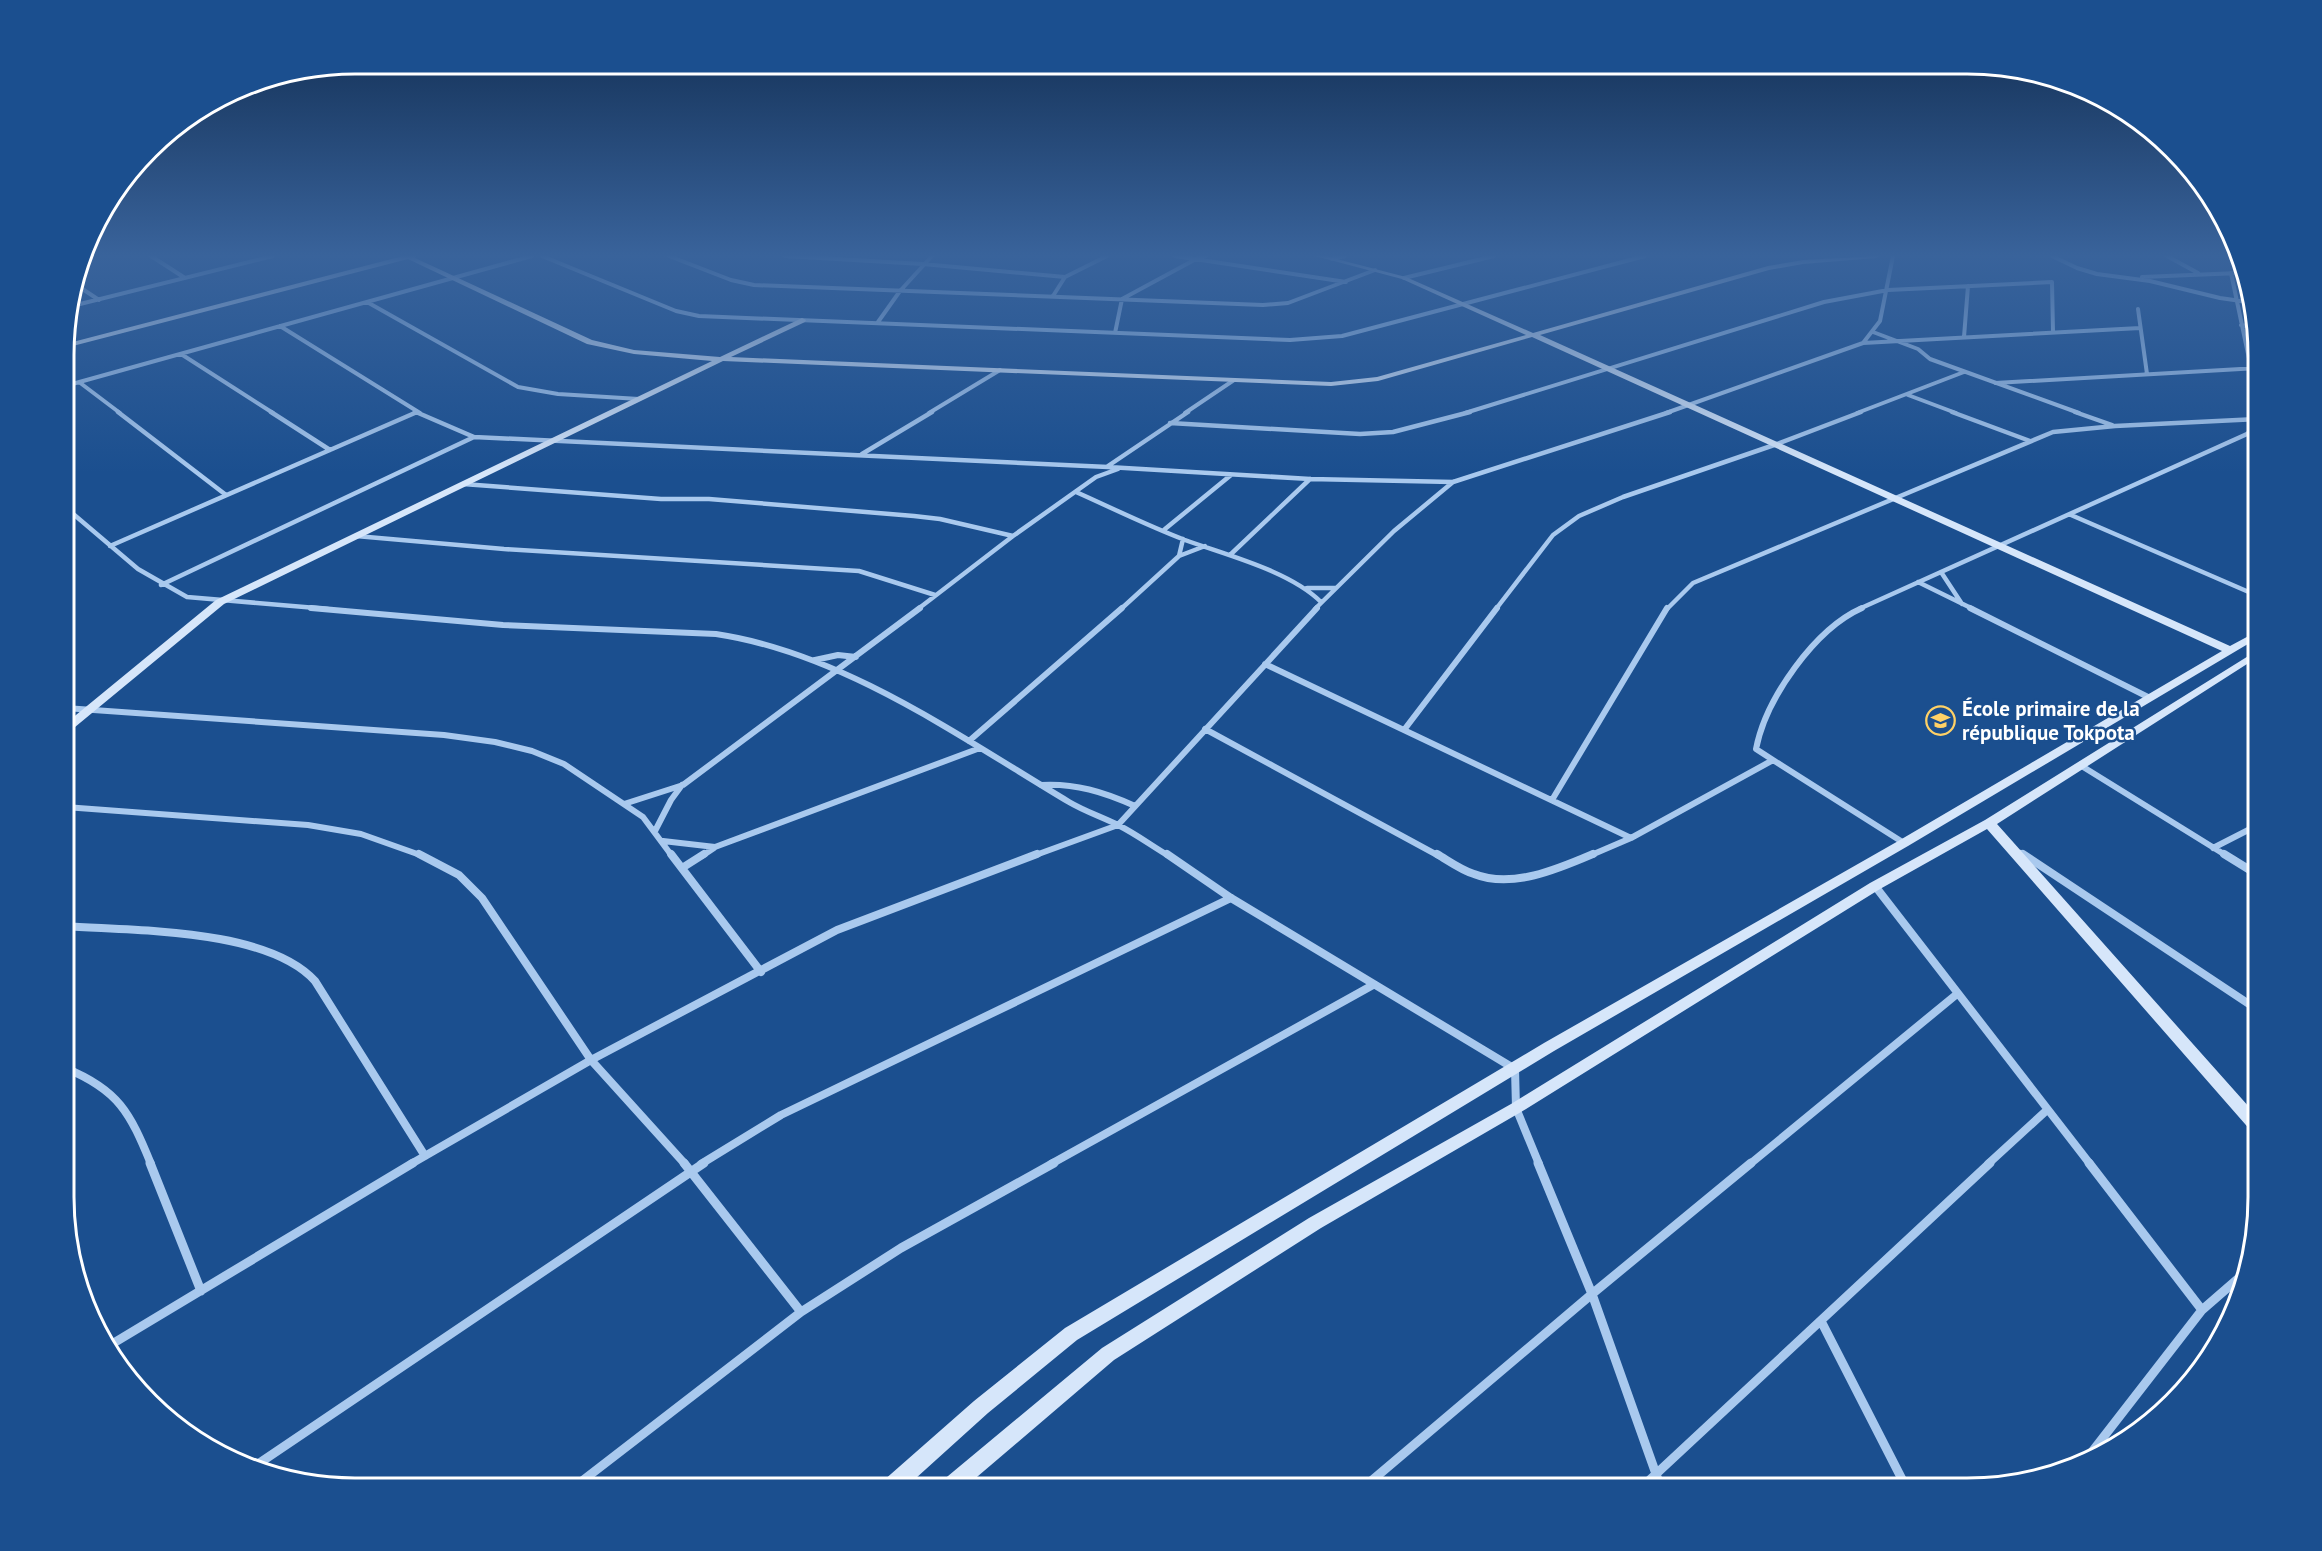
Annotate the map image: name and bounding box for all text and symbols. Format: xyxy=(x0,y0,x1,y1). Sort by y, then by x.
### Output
place label: École primaire de la république Tokpota xyxy=(1962,695,2140,746)
school or university icon: École primaire de la république Tokpota xyxy=(1925,704,1957,736)

